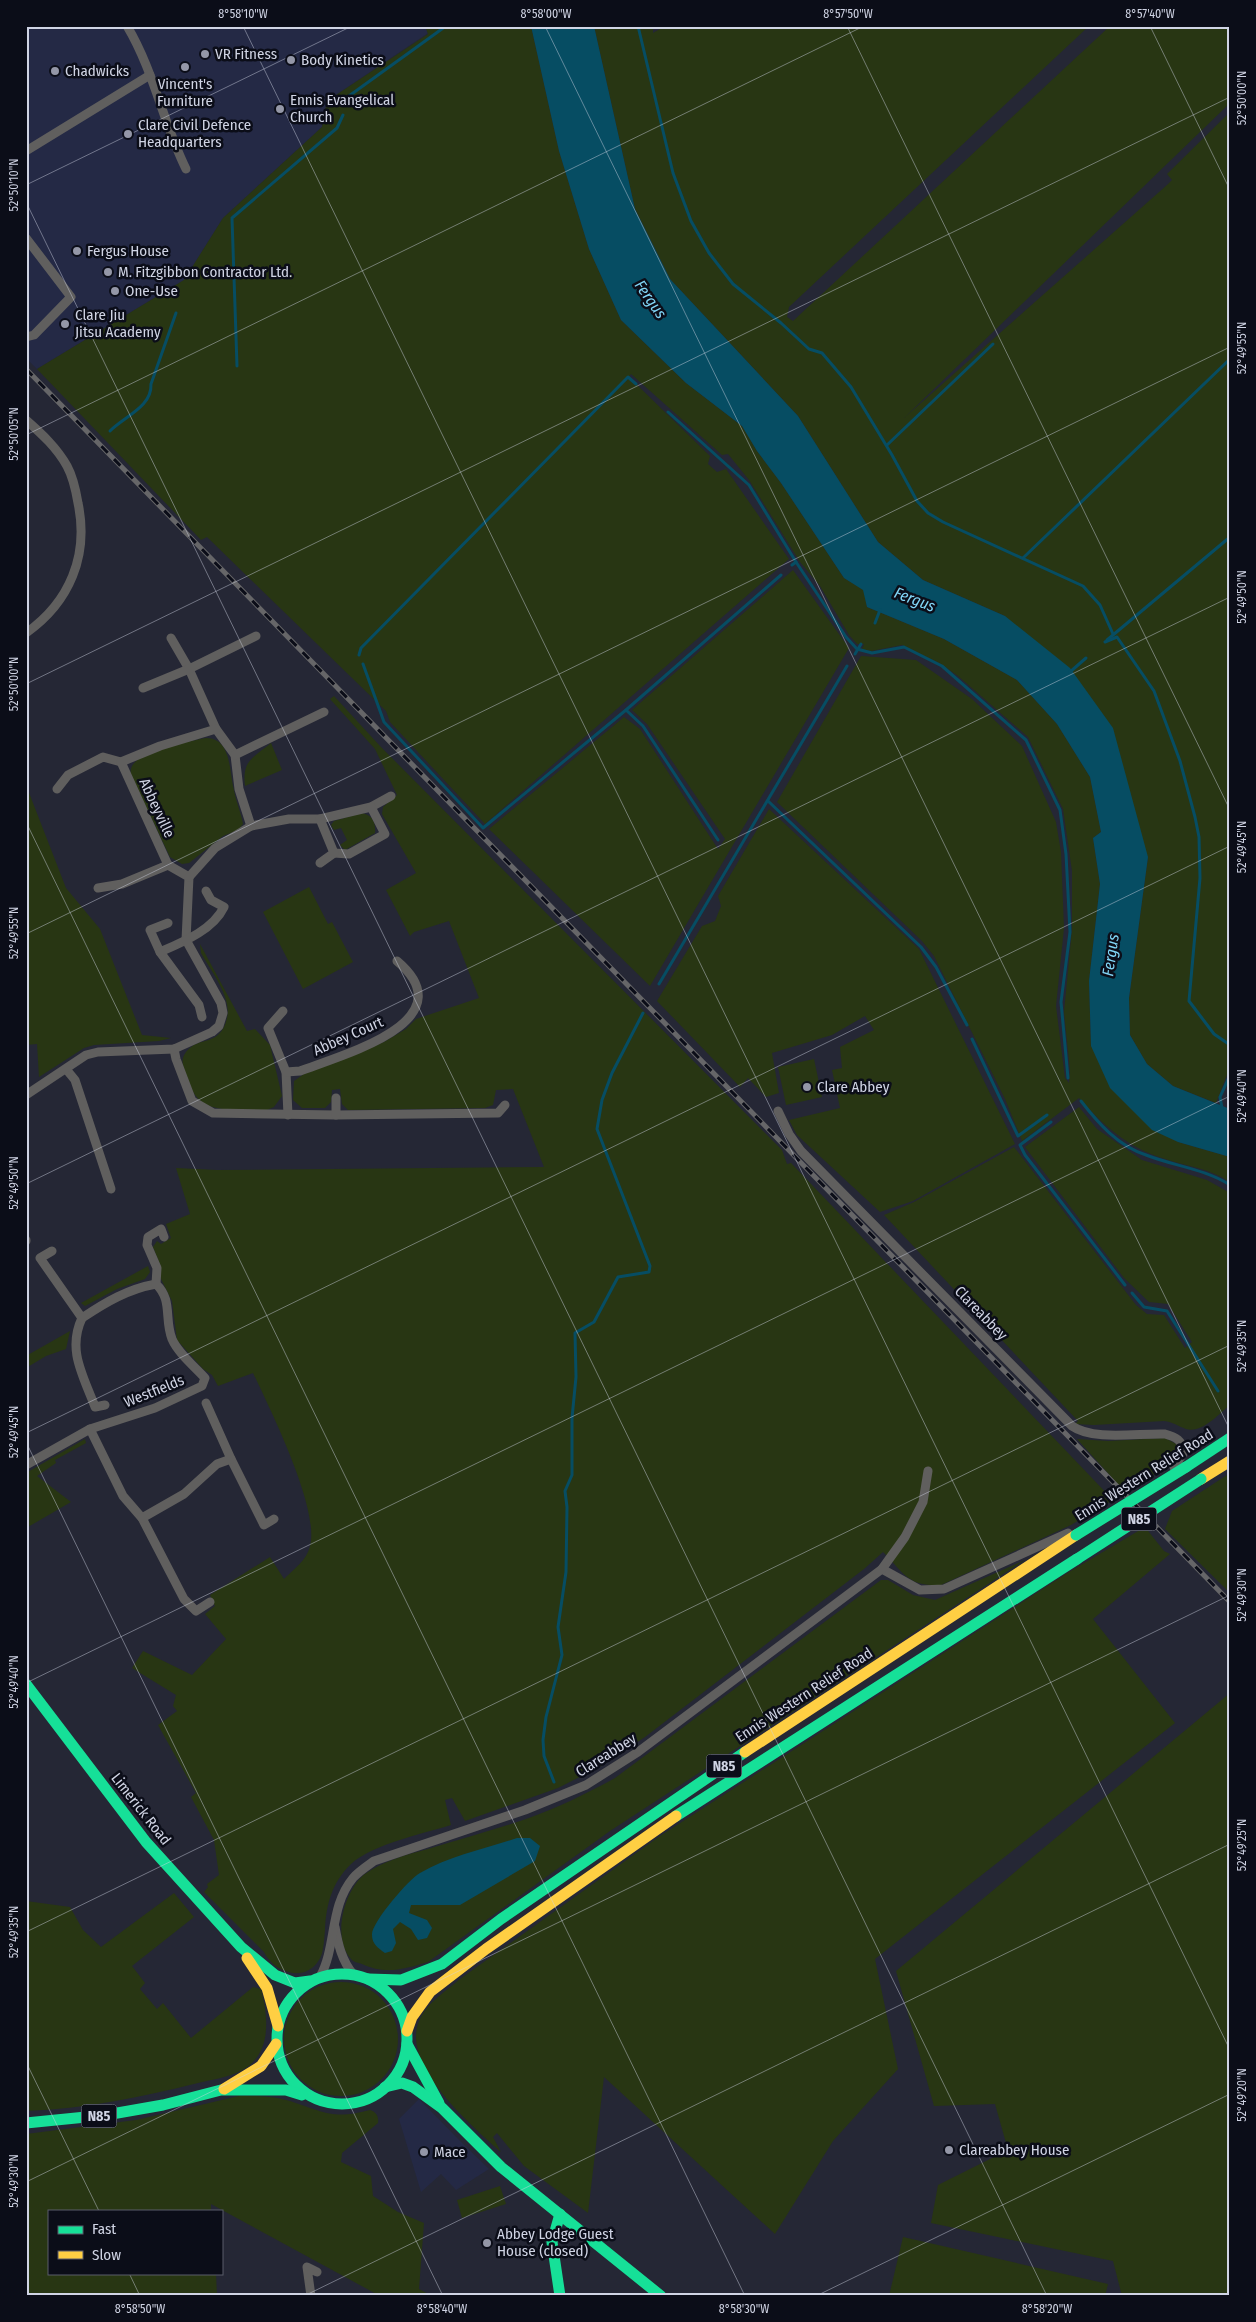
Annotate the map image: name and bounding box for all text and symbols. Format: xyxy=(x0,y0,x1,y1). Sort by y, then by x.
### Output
text: 8°58'10"W xyxy=(218,7,268,21)
text: 8°58'00"W xyxy=(520,7,572,21)
text: 8°57'50"W xyxy=(823,7,873,21)
text: 8°57'40"W xyxy=(1125,7,1175,21)
place label: VR Fitness xyxy=(215,45,277,63)
marker: VR Fitness xyxy=(199,48,211,60)
place label: Body Kinetics xyxy=(301,51,384,69)
marker: Body Kinetics xyxy=(285,54,297,66)
marker: Vincent's Furniture xyxy=(179,61,191,73)
place label: Chadwicks xyxy=(65,62,129,80)
marker: Chadwicks xyxy=(49,65,61,77)
text: 52°50'00"N xyxy=(1235,71,1249,125)
place label: Vincent's Furniture xyxy=(157,75,213,110)
place label: Ennis Evangelical Church xyxy=(290,91,394,126)
marker: Ennis Evangelical Church xyxy=(274,103,286,115)
place label: Clare Civil Defence Headquarters xyxy=(138,116,251,151)
marker: Clare Civil Defence Headquarters xyxy=(122,128,134,140)
text: 52°50'10"N xyxy=(7,158,21,212)
place label: Fergus House xyxy=(87,242,169,260)
marker: Fergus House xyxy=(71,245,83,257)
place label: M. Fitzgibbon Contractor Ltd. xyxy=(118,263,292,281)
marker: M. Fitzgibbon Contractor Ltd. xyxy=(102,266,114,278)
water label: Fergus xyxy=(631,276,671,322)
place label: One-Use xyxy=(125,282,178,300)
marker: One-Use xyxy=(109,285,121,297)
place label: Clare Jiu Jitsu Academy xyxy=(75,306,161,341)
marker: Clare Jiu Jitsu Academy xyxy=(59,318,71,330)
text: 52°49'55"N xyxy=(1235,322,1249,374)
text: 52°50'05"N xyxy=(7,407,21,461)
text: 52°49'50"N xyxy=(1235,570,1249,624)
water label: Fergus xyxy=(892,583,938,616)
text: 52°50'00"N xyxy=(7,657,21,711)
street label: Abbeyville xyxy=(135,775,179,841)
text: 52°49'45"N xyxy=(1235,821,1249,873)
text: 52°49'55"N xyxy=(7,907,21,959)
water label: Fergus xyxy=(1098,932,1123,977)
street label: Abbey Court xyxy=(310,1013,386,1059)
text: 52°49'40"N xyxy=(1235,1069,1249,1123)
place label: Clare Abbey xyxy=(817,1078,890,1096)
marker: Clare Abbey xyxy=(801,1081,813,1093)
text: 52°49'50"N xyxy=(7,1156,21,1210)
street label: Clareabbey xyxy=(951,1282,1011,1344)
text: 52°49'35"N xyxy=(1235,1320,1249,1372)
street label: Westfields xyxy=(121,1371,187,1411)
text: 52°49'45"N xyxy=(7,1406,21,1458)
street label: Ennis Western Relief Road xyxy=(1071,1425,1217,1525)
road number: N85 xyxy=(1122,1508,1156,1530)
text: 52°49'30"N xyxy=(1235,1568,1249,1622)
street label: Ennis Western Relief Road xyxy=(732,1644,876,1746)
text: 52°49'40"N xyxy=(7,1655,21,1709)
street label: Clareabbey xyxy=(572,1729,640,1781)
road number: N85 xyxy=(706,1754,742,1778)
street label: Limerick Road xyxy=(107,1769,175,1849)
text: 52°49'25"N xyxy=(1235,1819,1249,1871)
text: 52°49'35"N xyxy=(7,1906,21,1958)
text: 52°49'20"N xyxy=(1235,2068,1249,2122)
road number: N85 xyxy=(82,2104,116,2128)
place label: Clareabbey House xyxy=(959,2141,1069,2159)
place label: Mace xyxy=(434,2143,466,2161)
marker: Clareabbey House xyxy=(943,2144,955,2156)
marker: Mace xyxy=(418,2146,430,2158)
text: 52°49'30"N xyxy=(7,2154,21,2208)
legend xyxy=(48,2210,222,2274)
text: Fast xyxy=(92,2220,116,2238)
place label: Abbey Lodge Guest House (closed) xyxy=(497,2225,614,2260)
marker: Abbey Lodge Guest House (closed) xyxy=(481,2237,493,2249)
text: Slow xyxy=(92,2246,121,2264)
text: 8°58'50"W xyxy=(115,2302,165,2316)
text: 8°58'40"W xyxy=(417,2302,467,2316)
text: 8°58'30"W xyxy=(719,2302,769,2316)
text: 8°58'20"W xyxy=(1022,2302,1072,2316)

